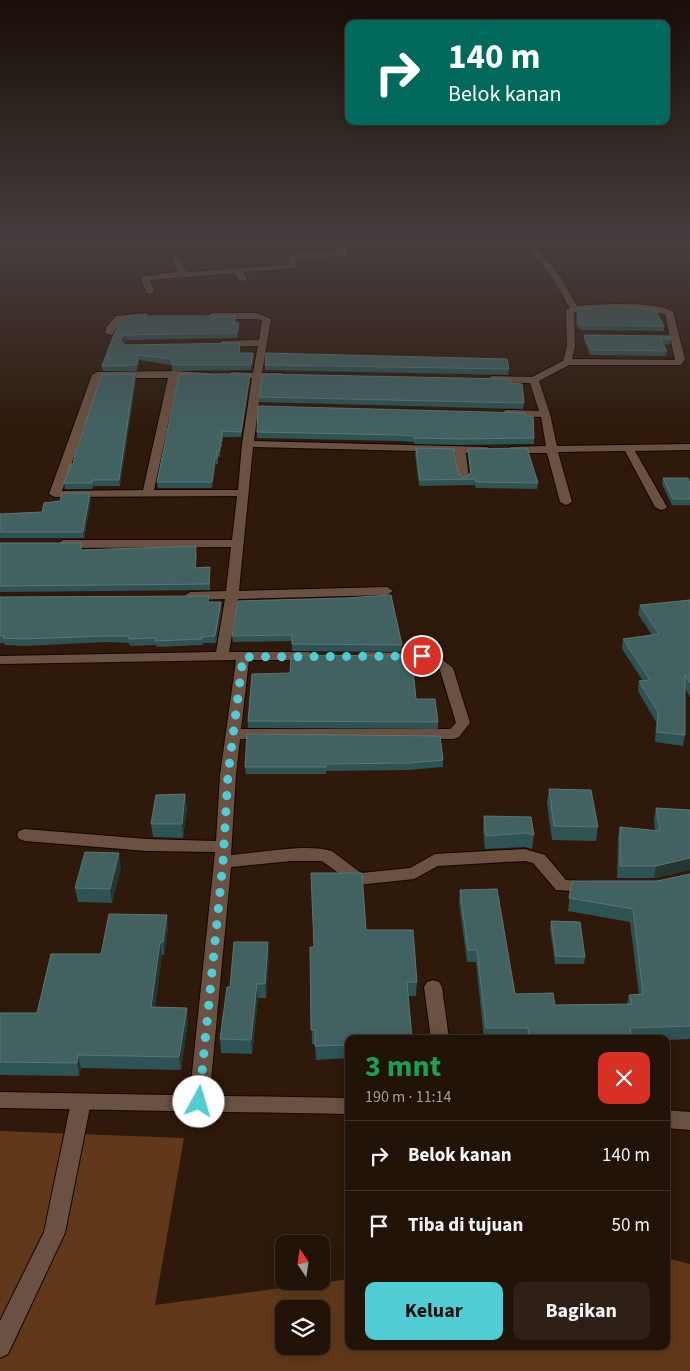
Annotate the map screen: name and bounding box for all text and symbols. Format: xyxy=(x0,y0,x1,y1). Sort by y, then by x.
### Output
text: 140 m xyxy=(448,32,540,82)
icon: right xyxy=(365,40,430,105)
text: Belok kanan xyxy=(448,78,562,110)
pin xyxy=(401,635,443,677)
icon: arrive xyxy=(408,642,436,670)
text: 3 mnt xyxy=(365,1045,441,1088)
button: close xyxy=(598,1052,650,1104)
position arrow xyxy=(172,1075,224,1127)
text: 190 m · 11:14 xyxy=(365,1086,452,1108)
icon: right xyxy=(365,1142,393,1170)
text: Belok kanan xyxy=(408,1142,512,1169)
text: 140 m xyxy=(602,1142,650,1169)
icon: arrive xyxy=(365,1212,393,1240)
text: Tiba di tujuan xyxy=(408,1212,523,1239)
text: 50 m xyxy=(612,1212,650,1239)
north arrow xyxy=(275,1235,330,1290)
map controls xyxy=(275,1235,330,1355)
button: Keluar xyxy=(365,1282,503,1340)
button: Bagikan xyxy=(513,1282,650,1340)
button: layers xyxy=(275,1300,330,1355)

